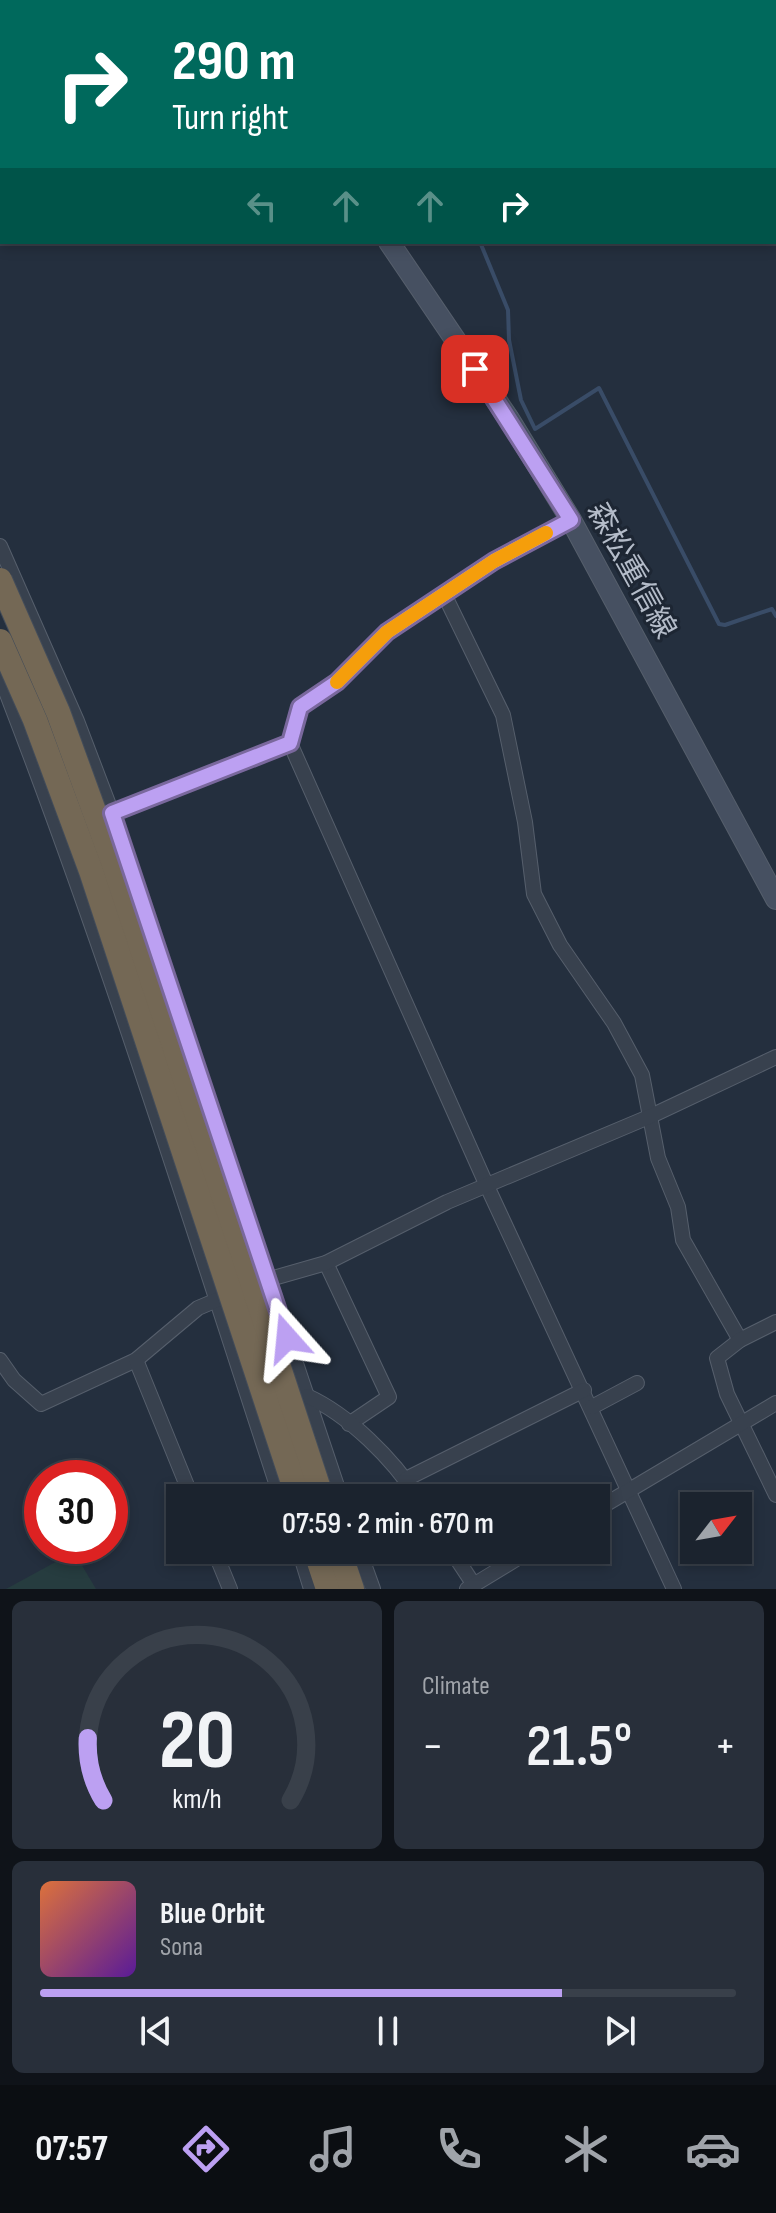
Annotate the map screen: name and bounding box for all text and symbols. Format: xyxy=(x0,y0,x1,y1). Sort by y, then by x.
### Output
text: 290 m xyxy=(172,29,296,96)
icon: right xyxy=(40,32,144,136)
text: Turn right xyxy=(172,97,289,140)
icon: left xyxy=(240,184,284,228)
icon: ahead xyxy=(324,184,368,228)
icon: ahead xyxy=(408,184,452,228)
icon: right xyxy=(492,184,536,228)
pin xyxy=(441,335,509,403)
icon: arrive xyxy=(453,347,497,391)
street label: 森松重信線 xyxy=(579,496,683,645)
position arrow xyxy=(245,1296,329,1380)
speed limit sign: 30 xyxy=(24,1460,128,1564)
north arrow xyxy=(680,1492,752,1564)
map controls xyxy=(680,1492,752,1564)
text: 07:59 · 2 min · 670 m xyxy=(282,1506,494,1542)
text: Climate xyxy=(422,1671,490,1702)
text: 20 xyxy=(159,1692,235,1792)
text: 21.5° xyxy=(526,1711,632,1783)
text: − xyxy=(422,1720,444,1773)
text: + xyxy=(714,1720,736,1773)
text: km/h xyxy=(172,1782,222,1817)
text: Blue Orbit xyxy=(160,1896,265,1932)
text: Sona xyxy=(160,1932,203,1963)
icon: previous xyxy=(134,2009,178,2053)
icon: pause xyxy=(366,2009,410,2053)
icon: next xyxy=(598,2009,642,2053)
icon: directions xyxy=(178,2121,234,2177)
icon: music xyxy=(305,2121,361,2177)
icon: phone xyxy=(431,2121,487,2177)
icon: climate xyxy=(558,2121,614,2177)
icon: car xyxy=(685,2121,741,2177)
text: 07:57 xyxy=(35,2128,107,2171)

